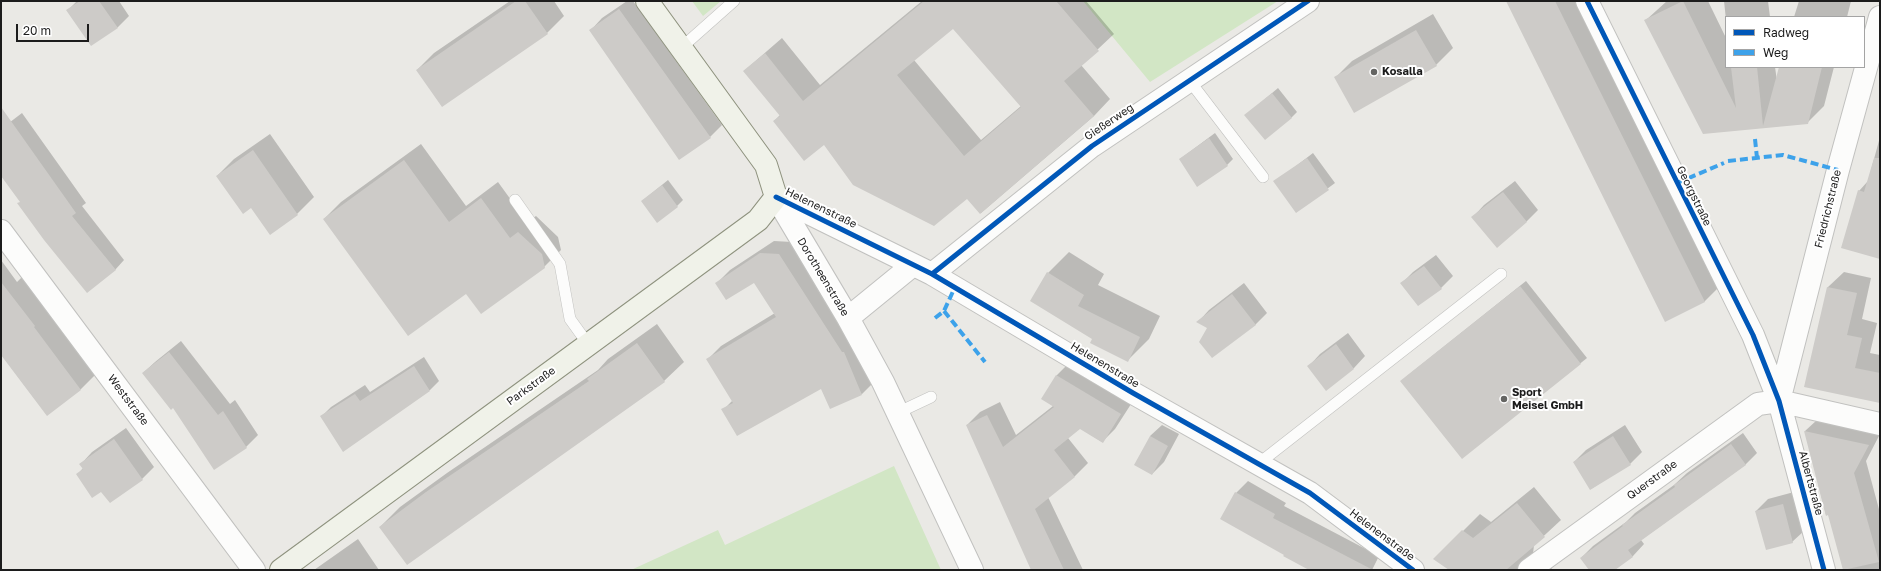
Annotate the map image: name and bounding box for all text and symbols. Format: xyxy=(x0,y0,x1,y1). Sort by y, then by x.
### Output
scale bar xyxy=(18,16,91,42)
legend xyxy=(1725,16,1865,68)
text: 20 m xyxy=(23,23,51,38)
text: Radweg xyxy=(1763,25,1809,40)
text: Weg xyxy=(1763,45,1788,60)
place label: Kosalla xyxy=(1382,65,1423,79)
marker: Kosalla xyxy=(1369,67,1379,77)
street label: Gießerweg xyxy=(1082,101,1136,143)
street label: Georgstraße xyxy=(1674,164,1714,228)
street label: Friedrichstraße xyxy=(1812,168,1844,250)
street label: Helenenstraße xyxy=(783,185,859,231)
street label: Dorotheenstraße xyxy=(794,235,852,319)
street label: Helenenstraße xyxy=(1068,339,1142,391)
street label: Parkstraße xyxy=(504,364,558,408)
street label: Weststraße xyxy=(105,372,151,428)
place label: Sport Meisel GmbH xyxy=(1512,386,1583,412)
marker: Sport Meisel GmbH xyxy=(1499,394,1509,404)
street label: Albertstraße xyxy=(1796,449,1826,517)
street label: Querstraße xyxy=(1624,457,1680,503)
street label: Helenenstraße xyxy=(1347,506,1417,564)

